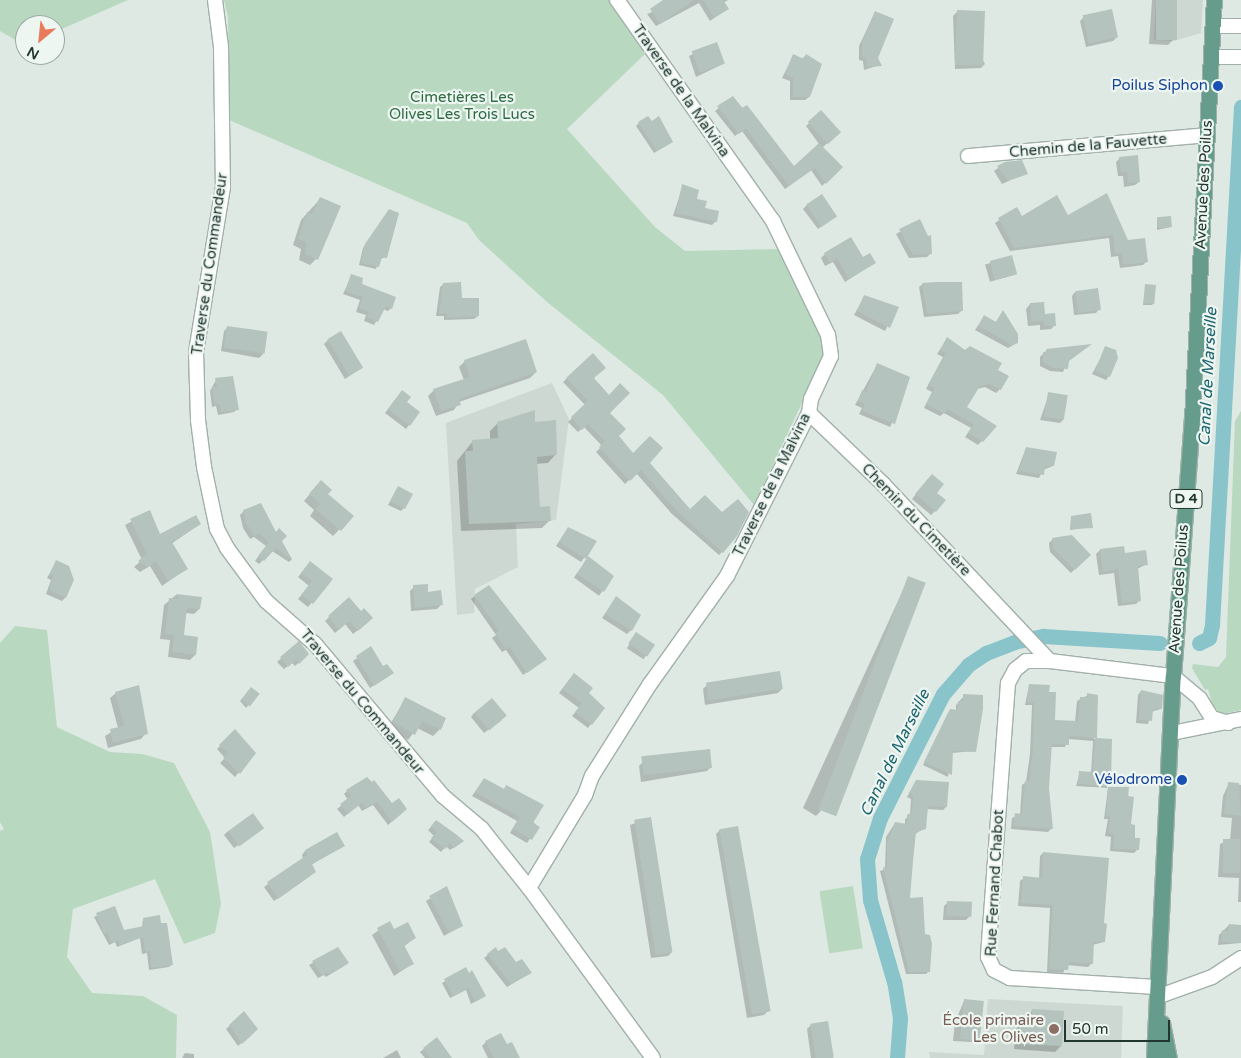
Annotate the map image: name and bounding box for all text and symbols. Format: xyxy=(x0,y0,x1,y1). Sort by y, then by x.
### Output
north arrow xyxy=(15,15,65,65)
street label: Traverse de la Malvina xyxy=(628,21,734,161)
text: N xyxy=(24,43,42,63)
place label: Poilus Siphon xyxy=(1112,77,1208,95)
marker: Poilus Siphon xyxy=(1212,80,1224,92)
park label: Cimetières Les Olives Les Trois Lucs xyxy=(389,88,535,123)
street label: Avenue des Poilus xyxy=(1192,120,1216,250)
street label: Chemin de la Fauvette xyxy=(1008,130,1168,162)
street label: Traverse du Commandeur xyxy=(188,172,232,356)
water label: Canal de Marseille xyxy=(1195,307,1221,447)
street label: Traverse de la Malvina xyxy=(729,410,815,560)
street label: Chemin du Cimetière xyxy=(858,460,974,580)
road number: D 4 xyxy=(1168,488,1204,510)
street label: Avenue des Poilus xyxy=(1166,524,1192,654)
street label: Traverse du Commandeur xyxy=(296,626,428,778)
water label: Canal de Marseille xyxy=(856,686,934,820)
place label: Vélodrome xyxy=(1095,771,1172,789)
marker: Vélodrome xyxy=(1176,774,1188,786)
street label: Rue Fernand Chabot xyxy=(982,809,1008,957)
scale bar xyxy=(1066,1010,1172,1042)
place label: École primaire Les Olives xyxy=(943,1011,1044,1046)
text: 50 m xyxy=(1072,1020,1109,1038)
marker: École primaire Les Olives xyxy=(1048,1023,1060,1035)

